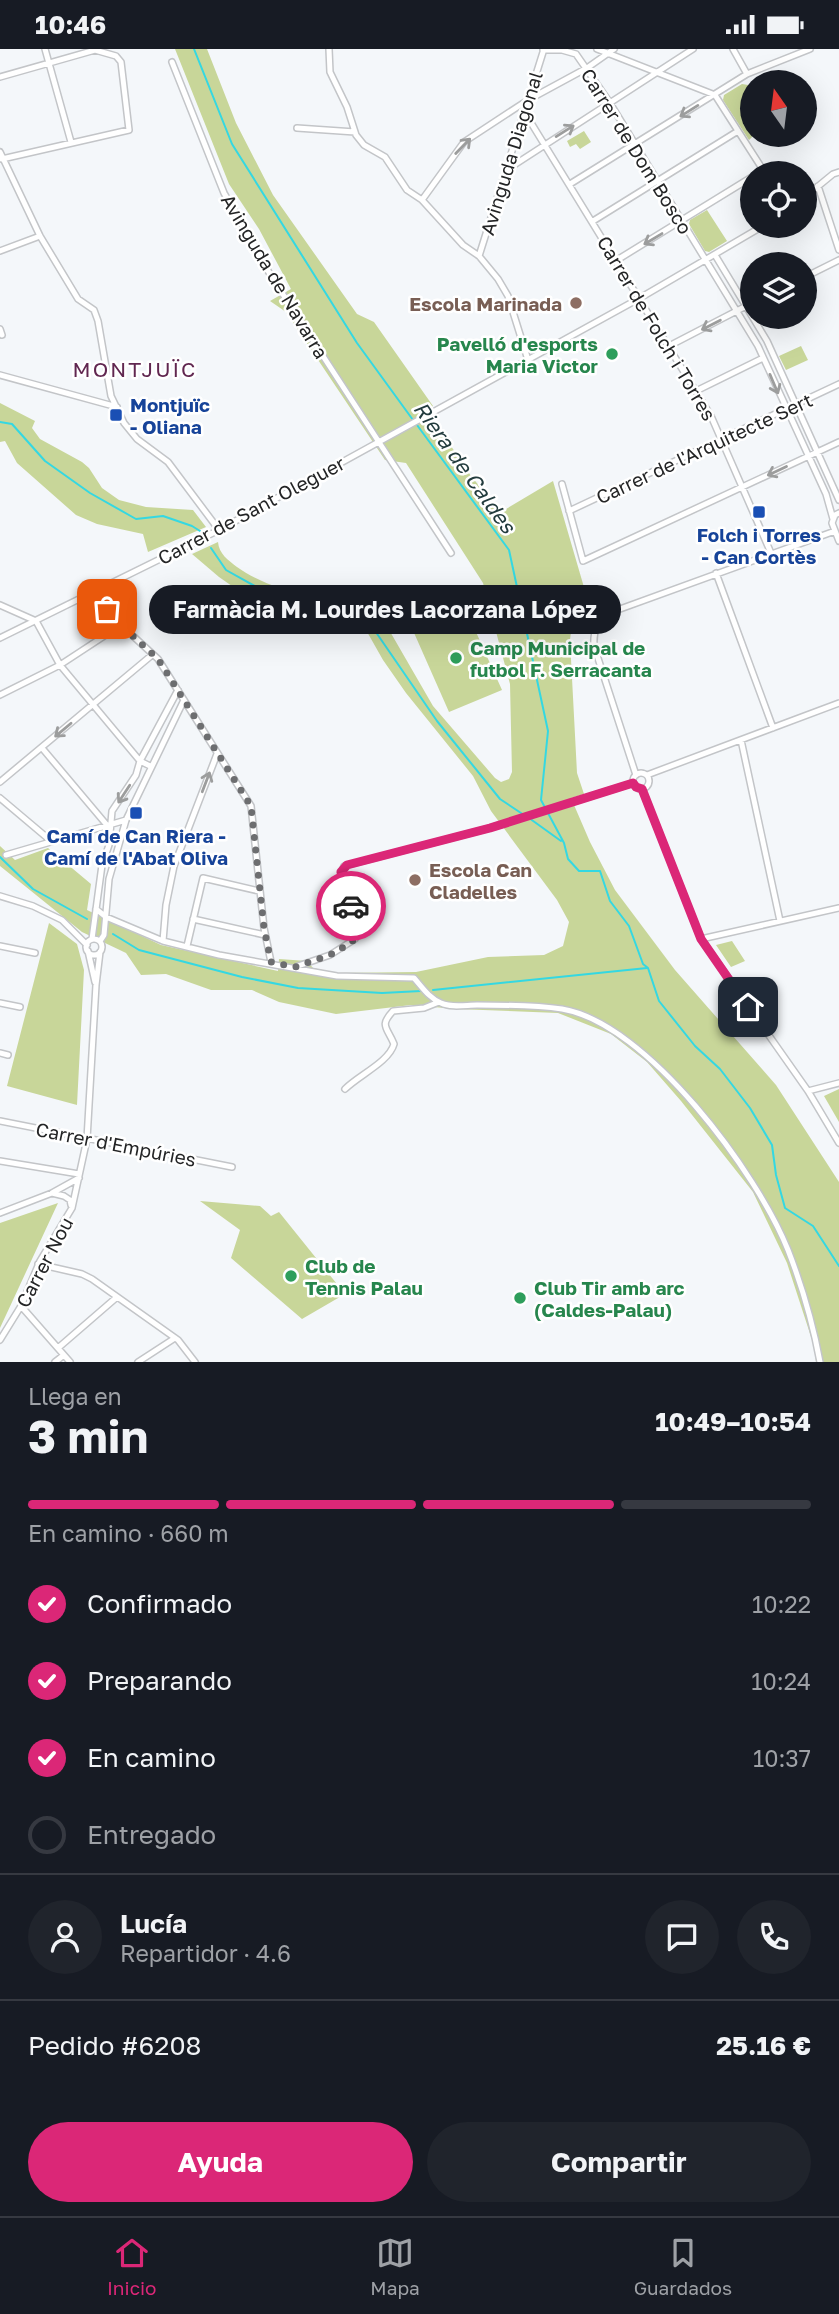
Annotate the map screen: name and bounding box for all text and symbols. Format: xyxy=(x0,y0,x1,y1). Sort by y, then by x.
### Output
text: 10:46 xyxy=(35,9,106,40)
street label: Carrer de Dom Bosco xyxy=(577,64,697,238)
street label: Avinguda Diagonal xyxy=(475,68,547,238)
north arrow xyxy=(740,70,817,147)
map controls xyxy=(740,70,817,329)
one-way arrow xyxy=(680,103,699,118)
one-way arrow xyxy=(555,124,574,139)
one-way arrow xyxy=(455,137,471,155)
button: locate xyxy=(740,161,817,238)
street label: Avinguda de Navarra xyxy=(217,190,333,362)
street label: Carrer de Folch i Torres xyxy=(593,232,721,424)
one-way arrow xyxy=(644,232,664,246)
button: layers xyxy=(740,252,817,329)
place label: Escola Marinada xyxy=(409,292,562,315)
marker: Escola Marinada xyxy=(568,295,584,311)
one-way arrow xyxy=(701,318,722,332)
place label: Pavelló d'esports Maria Victor xyxy=(437,332,599,377)
marker: Pavelló d'esports Maria Victor xyxy=(604,346,620,362)
district label: MONTJUÏC xyxy=(73,356,197,382)
one-way arrow xyxy=(769,373,782,394)
street label: Carrer de l'Arquitecte Sert xyxy=(592,388,816,508)
place label: Montjuïc - Oliana xyxy=(130,393,210,438)
water label: Riera de Caldes xyxy=(409,396,522,539)
marker: Montjuïc - Oliana xyxy=(108,407,124,423)
street label: Carrer de Sant Oleguer xyxy=(154,451,349,569)
one-way arrow xyxy=(767,465,788,478)
marker: Folch i Torres - Can Cortès xyxy=(751,504,767,520)
place label: Folch i Torres - Can Cortès xyxy=(697,523,822,568)
pin xyxy=(77,579,137,639)
callout: Farmàcia M. Lourdes Lacorzana López xyxy=(149,585,622,633)
icon: bag xyxy=(88,590,126,628)
text: Farmàcia M. Lourdes Lacorzana López xyxy=(173,595,597,623)
place label: Camp Municipal de futbol F. Serracanta xyxy=(470,636,652,681)
marker: Camp Municipal de futbol F. Serracanta xyxy=(448,650,464,666)
one-way arrow xyxy=(54,722,72,738)
one-way arrow xyxy=(201,771,214,793)
one-way arrow xyxy=(117,783,131,803)
marker: Camí de Can Riera - Camí de l'Abat Oliva xyxy=(128,805,144,821)
place label: Camí de Can Riera - Camí de l'Abat Oliva xyxy=(44,824,228,869)
place label: Escola Can Cladelles xyxy=(429,858,532,903)
courier xyxy=(316,871,386,941)
marker: Escola Can Cladelles xyxy=(407,872,423,888)
icon: car xyxy=(332,887,370,925)
pin xyxy=(718,977,778,1037)
icon: home xyxy=(729,988,767,1026)
street label: Carrer d'Empúries xyxy=(34,1117,198,1171)
street label: Carrer Nou xyxy=(11,1213,77,1311)
place label: Club de Tennis Palau xyxy=(305,1254,423,1299)
marker: Club de Tennis Palau xyxy=(283,1268,299,1284)
place label: Club Tir amb arc (Caldes-Palau) xyxy=(534,1276,685,1321)
marker: Club Tir amb arc (Caldes-Palau) xyxy=(512,1290,528,1306)
text: Llega en xyxy=(28,1382,122,1410)
text: 10:49–10:54 xyxy=(655,1406,811,1437)
text: 3 min xyxy=(28,1408,148,1463)
text: En camino · 660 m xyxy=(28,1519,229,1547)
icon: check xyxy=(28,1585,66,1623)
text: Confirmado xyxy=(87,1588,232,1619)
text: 10:22 xyxy=(752,1590,811,1618)
icon: check xyxy=(28,1662,66,1700)
text: Preparando xyxy=(87,1665,232,1696)
text: 10:24 xyxy=(751,1667,811,1695)
icon: check xyxy=(28,1739,66,1777)
text: En camino xyxy=(87,1742,216,1773)
text: 10:37 xyxy=(753,1744,811,1772)
text: Entregado xyxy=(87,1819,216,1850)
button: person xyxy=(28,1900,102,1974)
button: chat xyxy=(645,1900,719,1974)
button: phone xyxy=(737,1900,811,1974)
text: Lucía xyxy=(120,1908,187,1939)
text: Repartidor · 4.6 xyxy=(120,1939,291,1967)
text: Pedido #6208 xyxy=(28,2030,201,2061)
text: 25.16 € xyxy=(716,2030,811,2061)
button: Ayuda xyxy=(28,2122,413,2202)
button: Compartir xyxy=(427,2122,811,2202)
tab: Inicio xyxy=(107,2234,157,2299)
tab: Mapa xyxy=(370,2234,420,2299)
tab: Guardados xyxy=(634,2234,732,2299)

